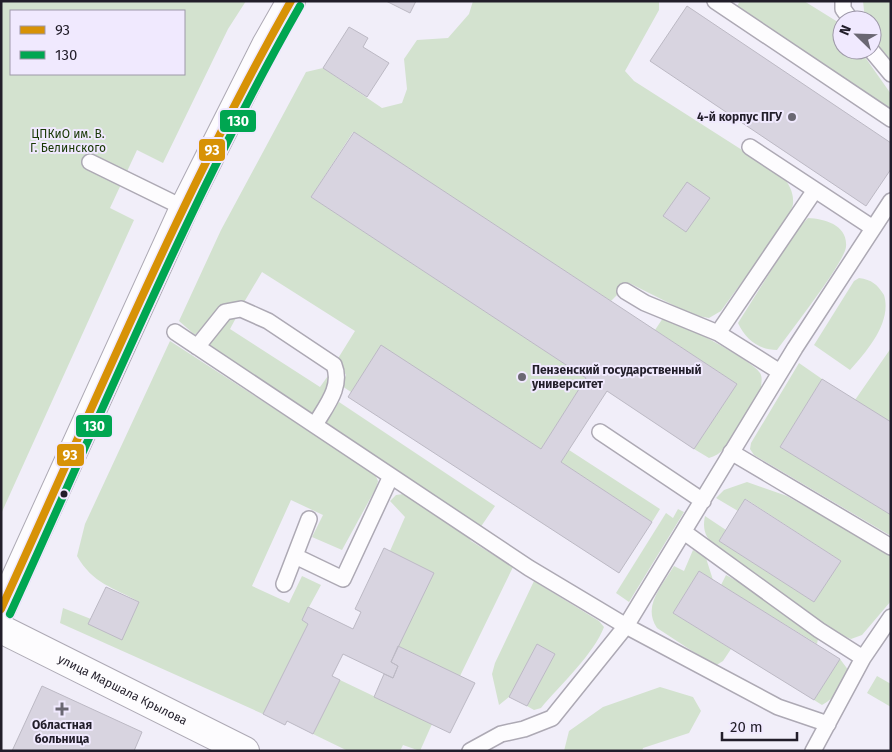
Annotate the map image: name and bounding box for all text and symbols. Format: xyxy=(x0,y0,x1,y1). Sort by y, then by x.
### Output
legend xyxy=(10,10,185,75)
north arrow xyxy=(832,10,882,60)
text: 93 xyxy=(55,21,70,39)
text: N xyxy=(836,23,855,38)
text: 130 xyxy=(55,46,77,64)
line badge: 130 xyxy=(219,109,257,133)
place label: 4-й корпус ПГУ xyxy=(697,110,783,124)
marker: 4-й корпус ПГУ xyxy=(786,111,798,123)
text: 130 xyxy=(227,113,249,130)
park label: ЦПКиО им. В. Г. Белинского xyxy=(30,127,106,155)
line badge: 93 xyxy=(198,138,226,162)
text: 93 xyxy=(205,142,219,159)
place label: Пензенский государственный университет xyxy=(531,363,702,391)
marker: Пензенский государственный университет xyxy=(516,371,528,383)
line badge: 130 xyxy=(75,414,113,438)
text: 130 xyxy=(83,418,105,435)
line badge: 93 xyxy=(56,443,85,467)
text: 93 xyxy=(63,447,77,464)
unlabelled marker xyxy=(59,489,69,499)
street label: улица Маршала Крылова xyxy=(56,652,190,728)
marker: Областная больница xyxy=(55,702,69,716)
scale bar xyxy=(722,710,797,742)
place label: Областная больница xyxy=(32,718,92,746)
text: 20 m xyxy=(730,718,763,736)

